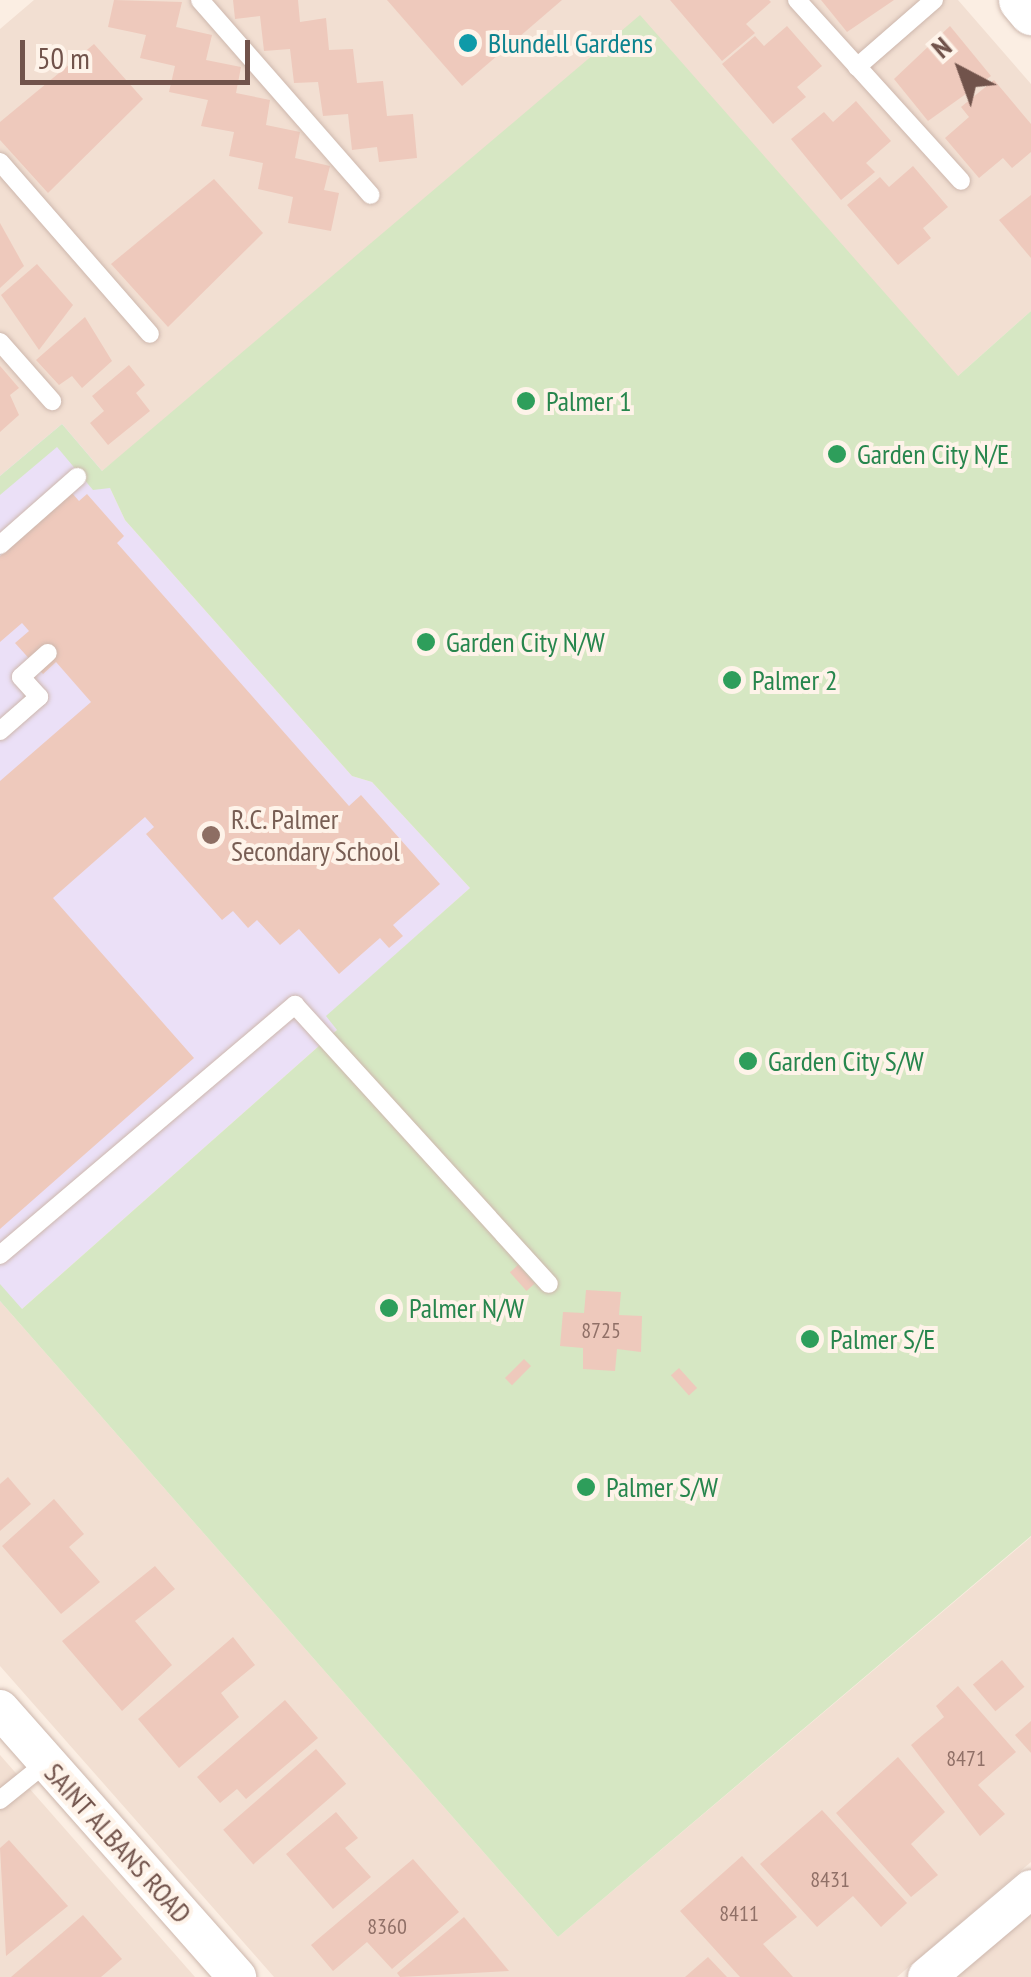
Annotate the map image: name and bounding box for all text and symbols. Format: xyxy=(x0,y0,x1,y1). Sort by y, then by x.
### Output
scale bar xyxy=(25,20,255,82)
north arrow xyxy=(911,20,1011,120)
place label: Blundell Gardens xyxy=(488,26,653,60)
text: N xyxy=(923,28,959,66)
marker: Blundell Gardens xyxy=(457,32,479,54)
text: 50 m xyxy=(37,38,90,77)
place label: Palmer 1 xyxy=(546,384,632,418)
marker: Palmer 1 xyxy=(515,390,537,412)
place label: Garden City N/E xyxy=(857,437,1010,471)
marker: Garden City N/E xyxy=(826,443,848,465)
place label: Garden City N/W xyxy=(446,625,606,659)
marker: Garden City N/W xyxy=(415,631,437,653)
place label: Palmer 2 xyxy=(752,663,838,697)
marker: Palmer 2 xyxy=(721,669,743,691)
place label: R.C. Palmer Secondary School xyxy=(231,802,401,868)
marker: R.C. Palmer Secondary School xyxy=(200,824,222,846)
place label: Garden City S/W xyxy=(768,1044,925,1078)
marker: Garden City S/W xyxy=(737,1050,759,1072)
place label: Palmer N/W xyxy=(409,1291,524,1325)
marker: Palmer N/W xyxy=(378,1297,400,1319)
house number: 8725 xyxy=(581,1318,621,1344)
place label: Palmer S/E xyxy=(830,1322,935,1356)
marker: Palmer S/E xyxy=(799,1328,821,1350)
place label: Palmer S/W xyxy=(606,1470,718,1504)
marker: Palmer S/W xyxy=(575,1476,597,1498)
house number: 8471 xyxy=(946,1746,986,1772)
street label: SAINT ALBANS ROAD xyxy=(37,1756,199,1930)
house number: 8431 xyxy=(810,1867,850,1893)
house number: 8411 xyxy=(719,1901,759,1927)
house number: 8360 xyxy=(367,1914,407,1940)

